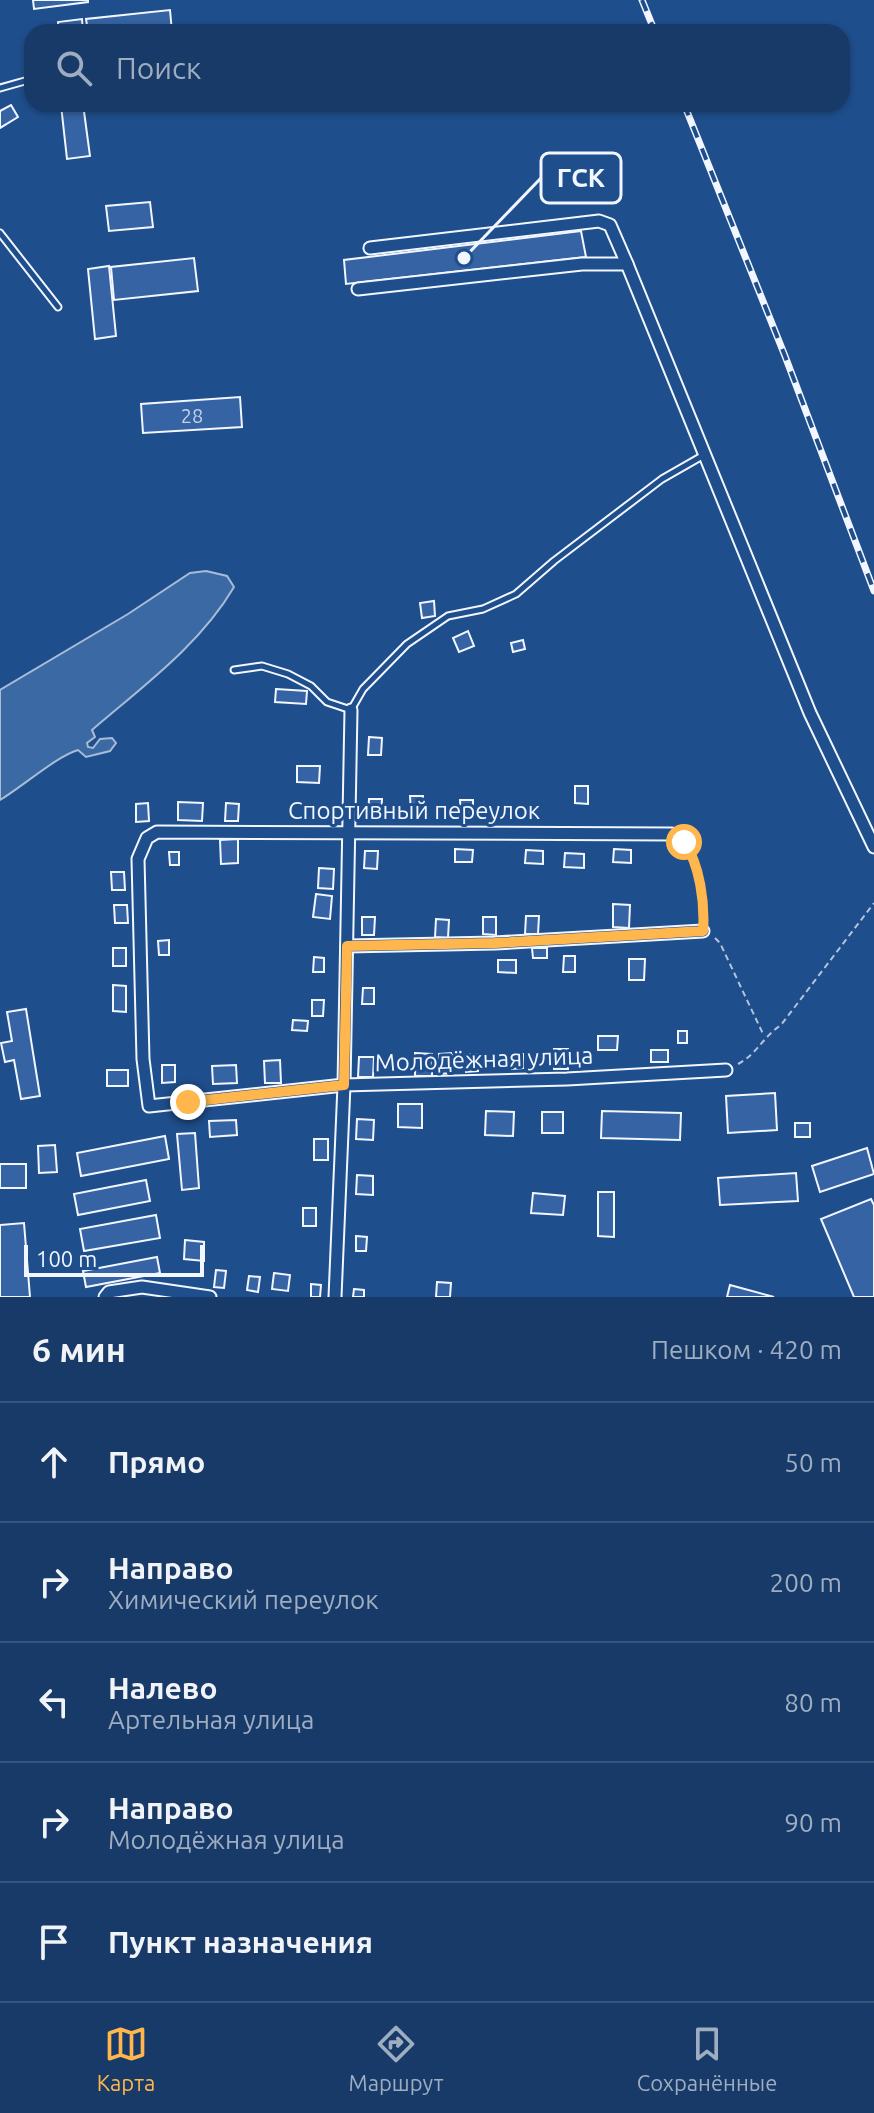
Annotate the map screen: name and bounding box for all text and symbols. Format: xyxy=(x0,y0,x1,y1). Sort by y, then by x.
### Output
search box xyxy=(24,24,850,112)
icon: search xyxy=(52,46,96,90)
text: Поиск xyxy=(116,51,201,85)
callout: ГСК xyxy=(541,153,621,203)
text: ГСК xyxy=(557,163,606,192)
house number: 28 xyxy=(181,404,203,427)
street label: Спортивный переулок xyxy=(288,797,540,824)
route start xyxy=(666,824,702,860)
street label: Молодёжная улица xyxy=(374,1042,594,1076)
route end xyxy=(170,1084,206,1120)
scale bar xyxy=(24,1241,204,1277)
text: 100 m xyxy=(36,1246,97,1271)
text: 6 мин xyxy=(32,1330,126,1368)
text: Пешком · 420 m xyxy=(651,1335,842,1364)
icon: ahead xyxy=(32,1440,76,1484)
text: Прямо xyxy=(108,1445,205,1479)
text: 50 m xyxy=(784,1448,842,1477)
text: Направо xyxy=(108,1551,234,1585)
icon: right xyxy=(32,1560,76,1604)
text: 200 m xyxy=(770,1568,842,1597)
text: Химический переулок xyxy=(108,1585,379,1614)
text: Налево xyxy=(108,1671,218,1705)
icon: left xyxy=(32,1680,76,1724)
text: 80 m xyxy=(784,1688,842,1717)
text: Артельная улица xyxy=(108,1705,314,1734)
text: Направо xyxy=(108,1791,234,1825)
icon: right xyxy=(32,1800,76,1844)
text: 90 m xyxy=(784,1808,842,1837)
text: Молодёжная улица xyxy=(108,1825,345,1854)
icon: arrive xyxy=(32,1920,76,1964)
text: Пункт назначения xyxy=(108,1925,373,1959)
tab: Карта xyxy=(97,2022,155,2095)
tab: Маршрут xyxy=(349,2022,443,2095)
tab: Сохранённые xyxy=(637,2022,777,2095)

